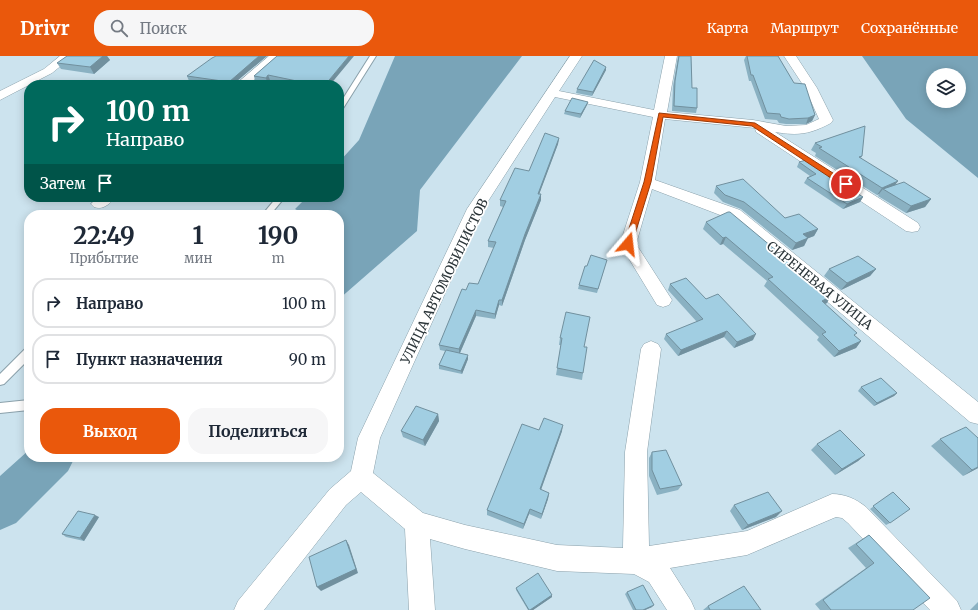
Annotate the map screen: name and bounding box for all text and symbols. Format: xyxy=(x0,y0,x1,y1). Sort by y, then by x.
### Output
search box xyxy=(94,10,374,46)
text: Drivr xyxy=(20,16,70,40)
icon: search xyxy=(108,17,130,39)
text: Поиск xyxy=(140,19,187,38)
text: Карта xyxy=(707,19,748,37)
text: Маршрут xyxy=(770,19,839,37)
text: Сохранённые xyxy=(861,19,958,37)
map controls xyxy=(926,68,966,108)
button: layers xyxy=(926,68,966,108)
text: 100 m xyxy=(106,93,190,129)
icon: right xyxy=(40,96,92,148)
text: Направо xyxy=(106,128,184,151)
pin xyxy=(829,167,863,201)
icon: arrive xyxy=(94,172,116,194)
icon: arrive xyxy=(835,173,857,195)
text: Затем xyxy=(40,174,86,193)
street label: УЛИЦА АВТОМОБИЛИСТОВ xyxy=(396,195,492,368)
text: 22:49 xyxy=(73,220,135,251)
text: 1 xyxy=(193,220,204,251)
text: 190 xyxy=(258,220,299,251)
position arrow xyxy=(607,223,649,265)
street label: СИРЕНЕВАЯ УЛИЦА xyxy=(763,237,877,334)
text: Прибытие xyxy=(69,250,139,267)
text: мин xyxy=(184,250,212,267)
text: m xyxy=(272,250,285,267)
icon: right xyxy=(42,292,64,314)
text: Направо xyxy=(76,294,143,313)
text: 100 m xyxy=(282,294,326,313)
icon: arrive xyxy=(42,348,64,370)
text: Пункт назначения xyxy=(76,350,223,369)
text: 90 m xyxy=(289,350,326,369)
button: Выход xyxy=(40,408,180,454)
button: Поделиться xyxy=(188,408,328,454)

